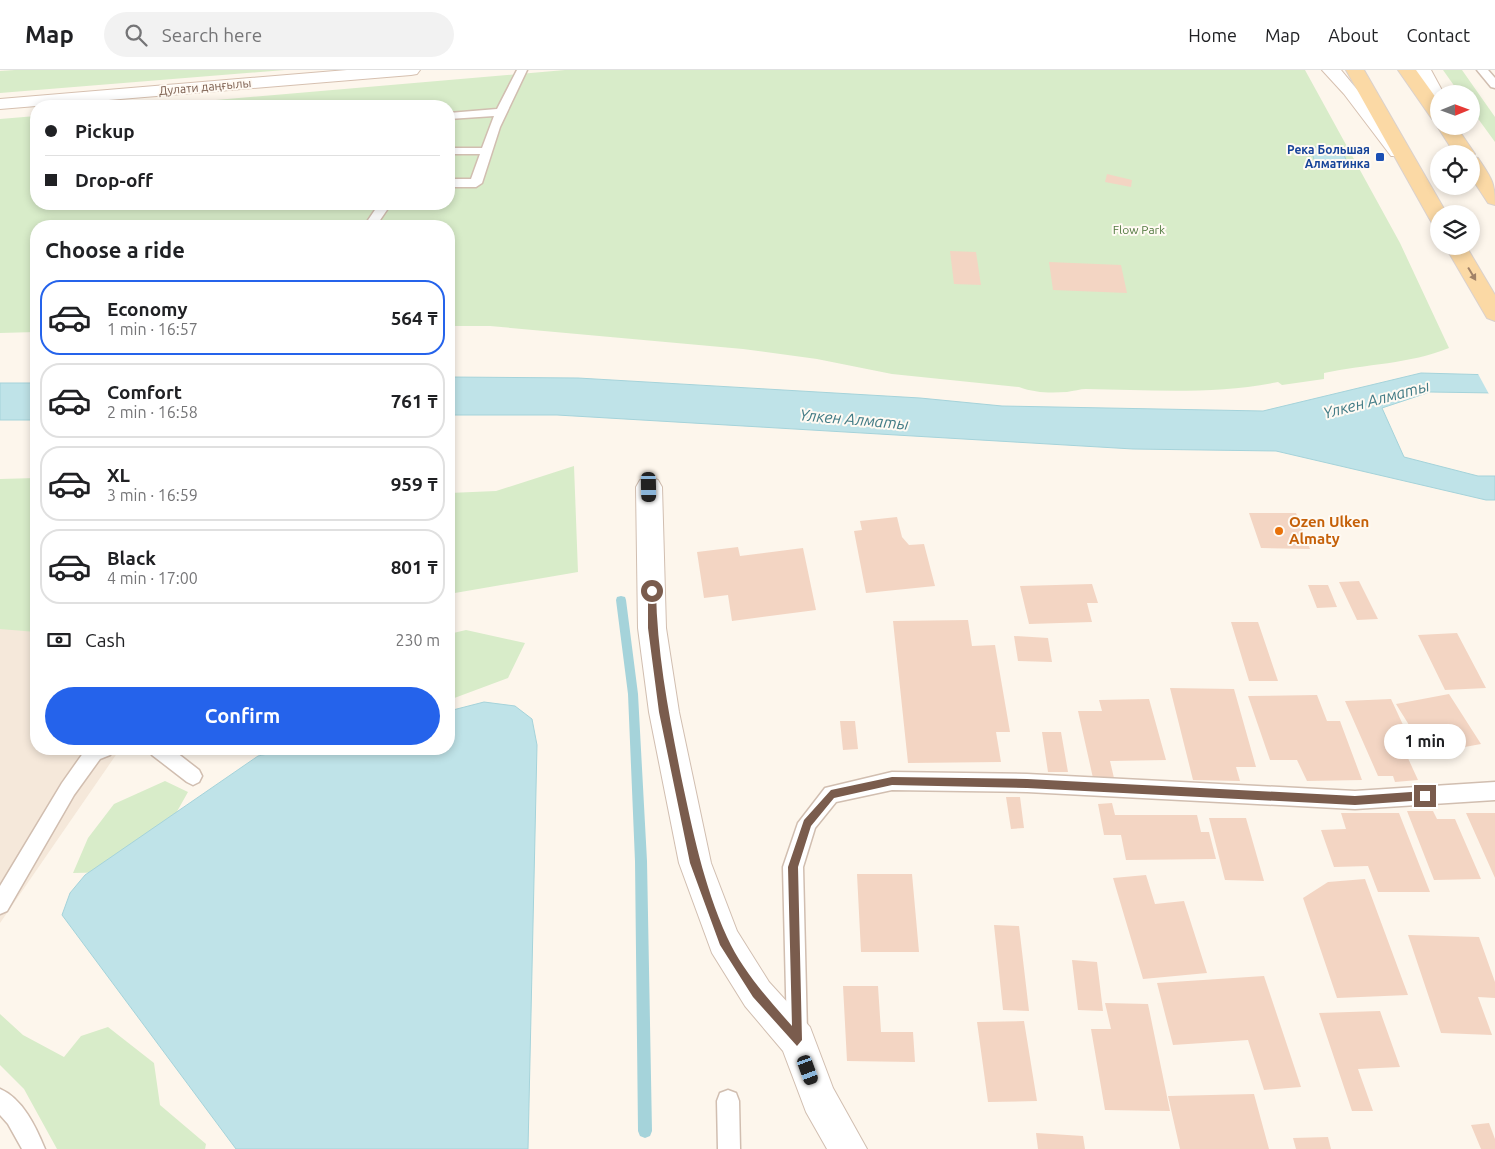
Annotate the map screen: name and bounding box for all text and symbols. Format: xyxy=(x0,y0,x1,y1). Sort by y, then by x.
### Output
search box xyxy=(104,12,454,57)
text: Map xyxy=(25,21,74,48)
icon: search xyxy=(122,21,150,49)
text: Search here xyxy=(162,24,262,46)
text: Home xyxy=(1188,25,1237,45)
text: Map xyxy=(1265,25,1300,45)
text: About xyxy=(1328,25,1378,45)
text: Contact xyxy=(1406,25,1470,45)
street label: Дулати даңғылы xyxy=(158,76,252,97)
north arrow xyxy=(1430,85,1480,135)
map controls xyxy=(1430,85,1480,255)
text: Pickup xyxy=(75,120,135,142)
place label: Река Большая Алматинка xyxy=(1287,143,1370,170)
button: locate xyxy=(1430,145,1480,195)
marker: Река Большая Алматинка xyxy=(1374,151,1386,163)
text: Drop-off xyxy=(75,169,153,191)
button: layers xyxy=(1430,205,1480,255)
park label: Flow Park xyxy=(1113,223,1165,236)
text: Choose a ride xyxy=(45,237,185,262)
one-way arrow xyxy=(1468,268,1477,281)
icon: car xyxy=(47,295,92,340)
text: Economy xyxy=(107,298,188,320)
text: 564 ₸ xyxy=(391,307,438,329)
text: 1 min · 16:57 xyxy=(107,320,198,338)
water label: Үлкен Алматы xyxy=(1321,376,1431,422)
icon: car xyxy=(47,378,92,423)
text: Comfort xyxy=(107,381,182,403)
text: 761 ₸ xyxy=(391,390,438,412)
text: 2 min · 16:58 xyxy=(107,403,198,421)
water label: Үлкен Алматы xyxy=(799,405,909,433)
icon: car xyxy=(47,461,92,506)
text: XL xyxy=(107,464,130,486)
car xyxy=(641,472,656,502)
text: 959 ₸ xyxy=(391,473,438,495)
text: 3 min · 16:59 xyxy=(107,486,198,504)
place label: Ozen Ulken Almaty xyxy=(1289,513,1369,547)
marker: Ozen Ulken Almaty xyxy=(1273,525,1285,537)
icon: car xyxy=(47,544,92,589)
text: Black xyxy=(107,547,156,569)
text: 801 ₸ xyxy=(391,556,438,578)
text: 4 min · 17:00 xyxy=(107,569,198,587)
route start xyxy=(641,580,663,602)
icon: cash xyxy=(45,626,73,654)
text: Cash xyxy=(85,629,126,651)
text: 230 m xyxy=(395,631,440,649)
button: Confirm xyxy=(45,687,440,745)
callout: 1 min xyxy=(1384,724,1466,758)
text: 1 min xyxy=(1405,732,1445,750)
route end xyxy=(1414,785,1436,807)
car xyxy=(795,1053,820,1087)

